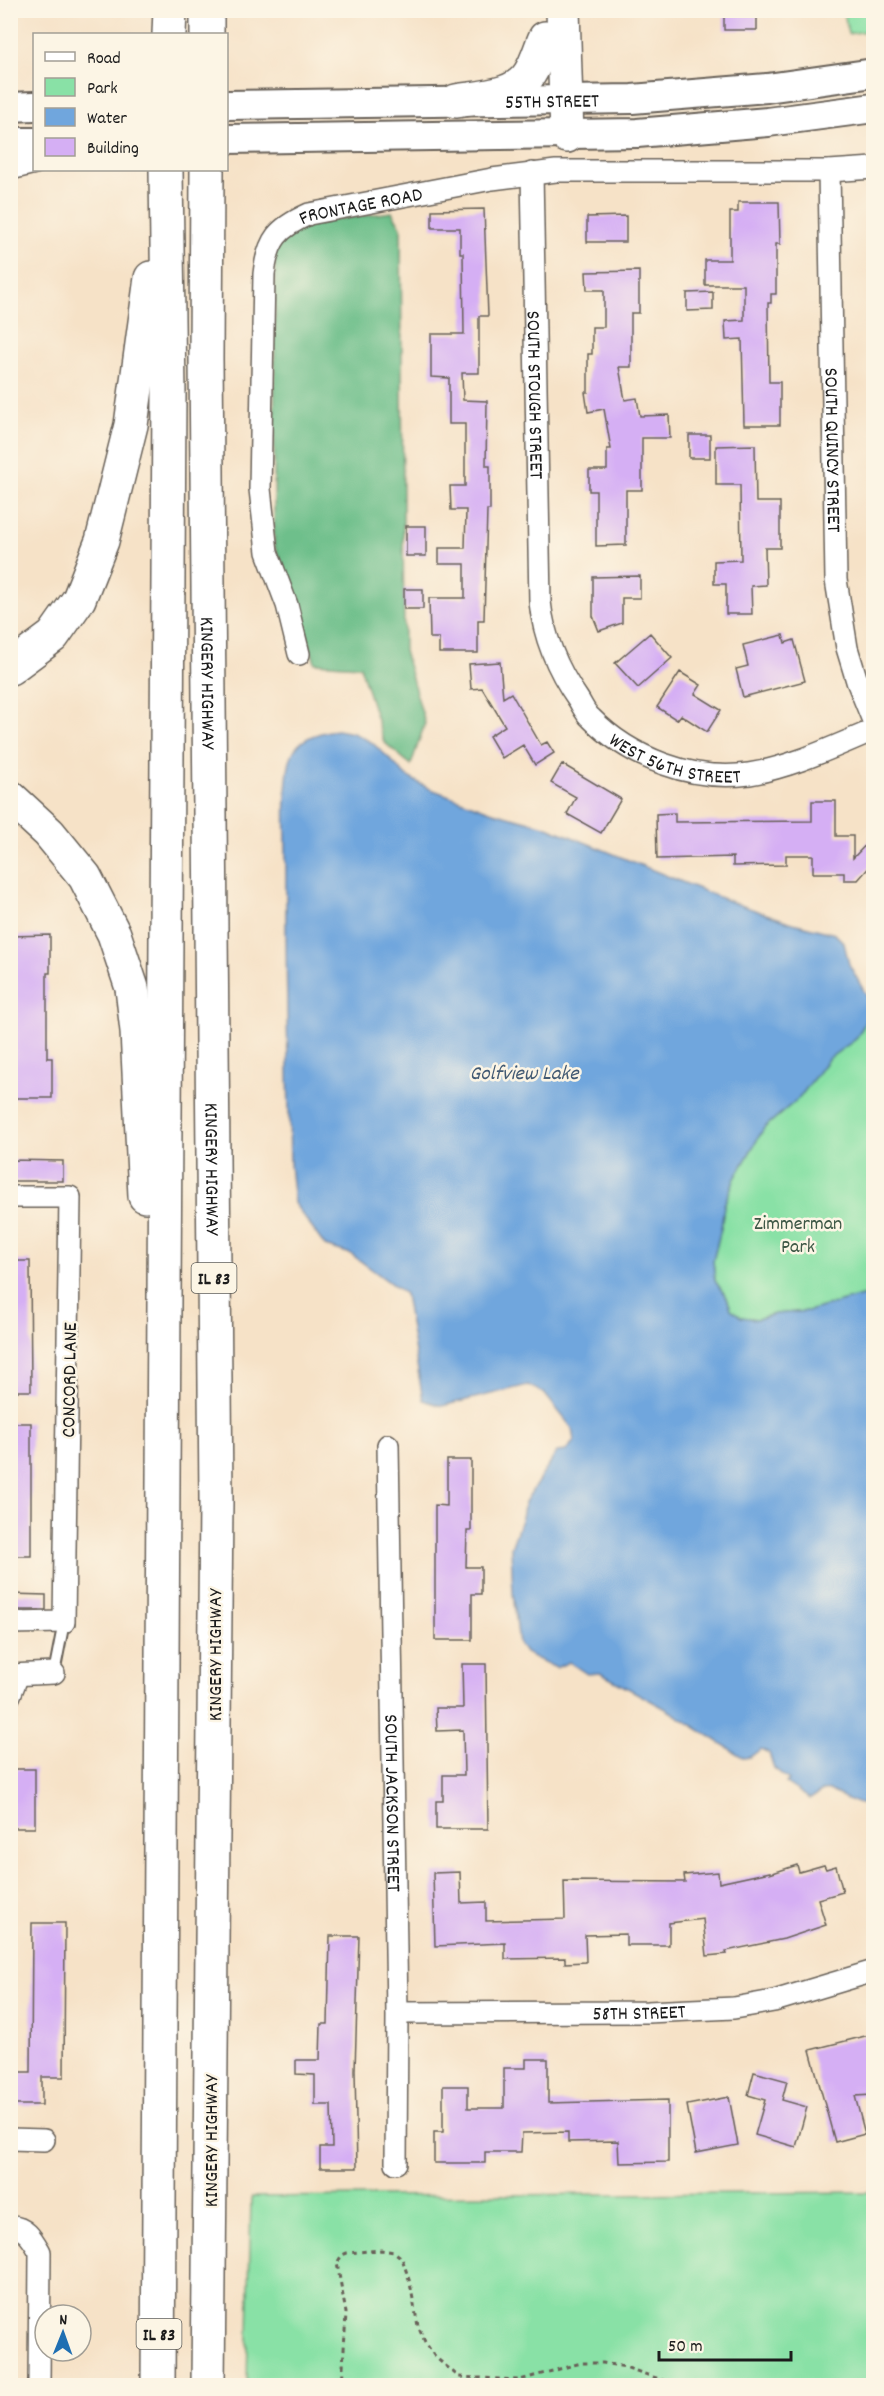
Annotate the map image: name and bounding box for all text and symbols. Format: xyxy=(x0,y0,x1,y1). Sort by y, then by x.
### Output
legend xyxy=(33,33,228,171)
text: Road xyxy=(87,47,121,72)
text: Park xyxy=(87,77,118,102)
street label: 55TH STREET xyxy=(505,88,599,118)
text: Water xyxy=(87,107,127,132)
text: Building xyxy=(87,137,139,162)
street label: FRONTAGE ROAD xyxy=(295,182,425,234)
street label: SOUTH STOUGH STREET xyxy=(518,311,549,479)
street label: SOUTH QUINCY STREET xyxy=(815,367,846,533)
street label: KINGERY HIGHWAY xyxy=(191,617,220,750)
street label: WEST 56TH STREET xyxy=(602,727,741,793)
water label: Golfview Lake xyxy=(470,1060,580,1090)
street label: KINGERY HIGHWAY xyxy=(196,1102,225,1236)
park label: Zimmerman Park xyxy=(754,1211,842,1262)
road number: IL 83 xyxy=(192,1263,236,1293)
street label: CONCORD LANE xyxy=(56,1322,86,1438)
street label: KINGERY HIGHWAY xyxy=(203,1588,231,1721)
street label: SOUTH JACKSON STREET xyxy=(375,1714,406,1892)
street label: 58TH STREET xyxy=(593,1999,686,2029)
street label: KINGERY HIGHWAY xyxy=(199,2074,227,2207)
north arrow xyxy=(33,2303,93,2363)
text: N xyxy=(59,2309,67,2332)
road number: IL 83 xyxy=(136,2319,182,2349)
scale bar xyxy=(659,2324,791,2362)
text: 50 m xyxy=(668,2335,703,2360)

